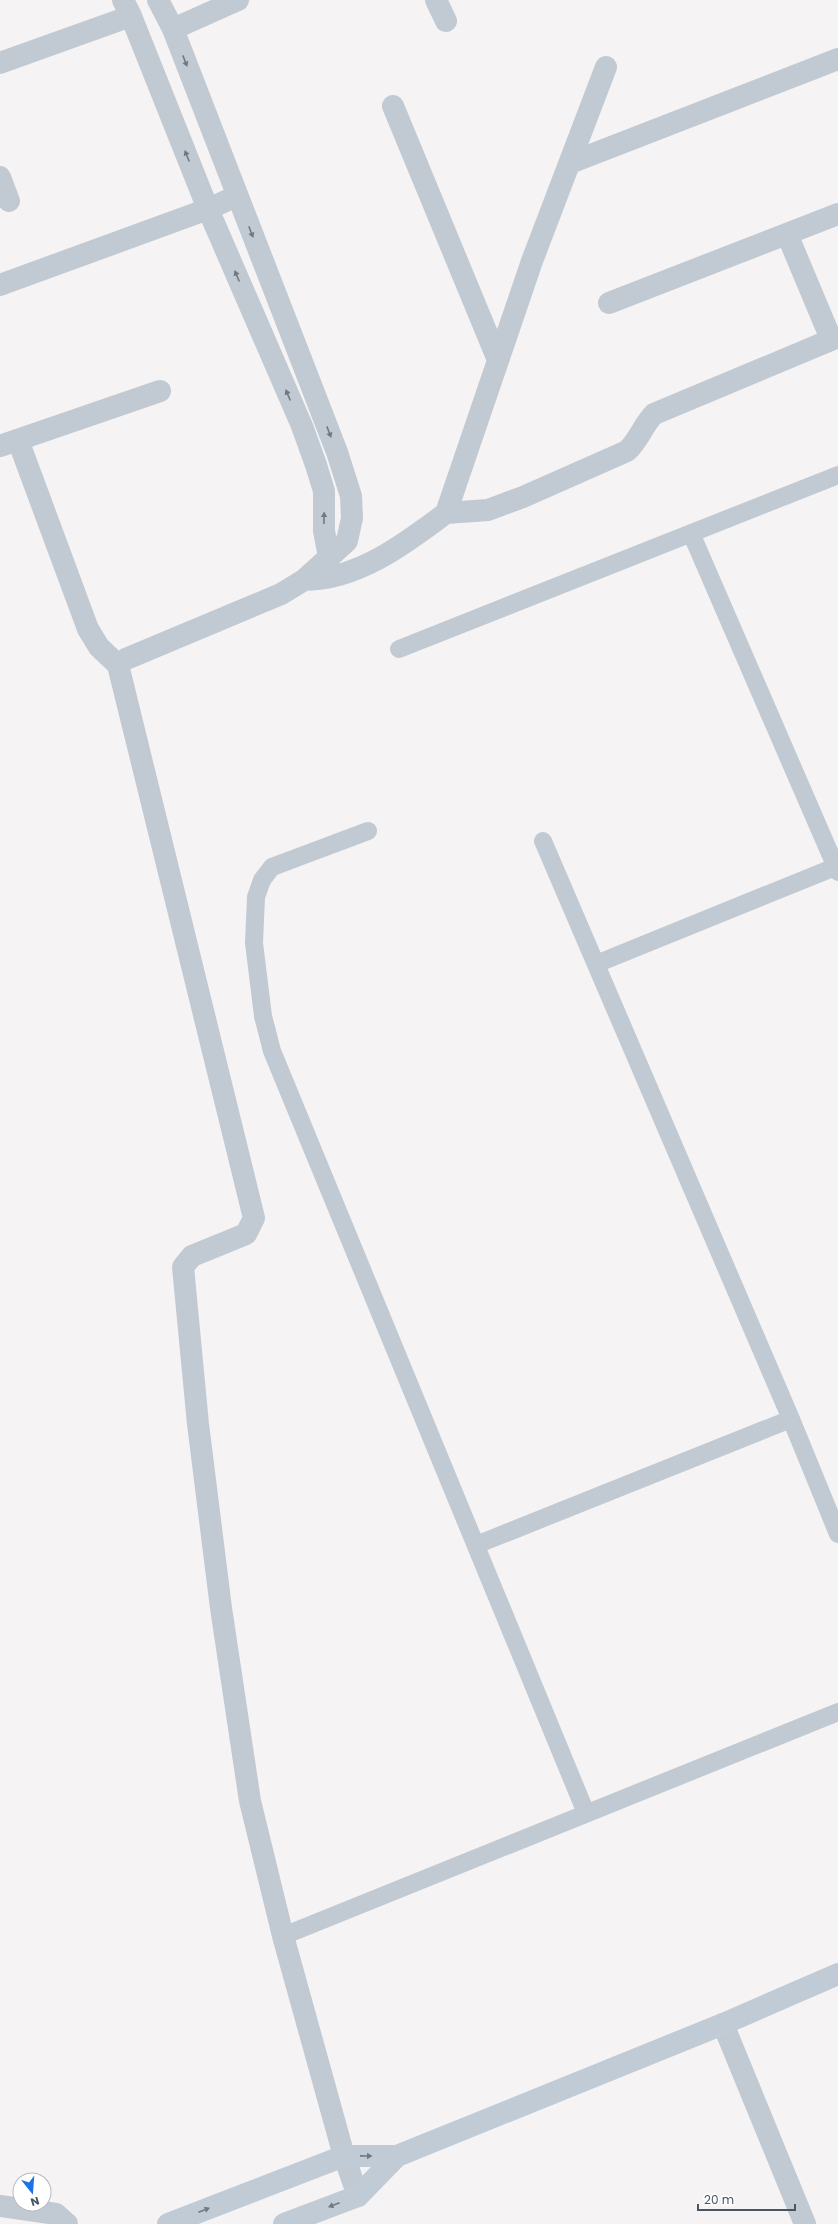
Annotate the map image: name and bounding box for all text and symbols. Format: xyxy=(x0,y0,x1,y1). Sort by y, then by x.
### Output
one-way arrow xyxy=(182,56,188,68)
one-way arrow xyxy=(183,149,189,161)
one-way arrow xyxy=(249,227,255,239)
one-way arrow xyxy=(233,269,239,281)
one-way arrow xyxy=(285,389,292,401)
one-way arrow xyxy=(326,426,332,438)
one-way arrow xyxy=(321,511,327,524)
one-way arrow xyxy=(360,2153,373,2159)
north arrow xyxy=(12,2172,52,2212)
scale bar xyxy=(698,2186,795,2212)
text: 20 m xyxy=(704,2191,734,2208)
text: N xyxy=(29,2193,41,2210)
one-way arrow xyxy=(328,2202,340,2208)
one-way arrow xyxy=(198,2206,210,2212)

